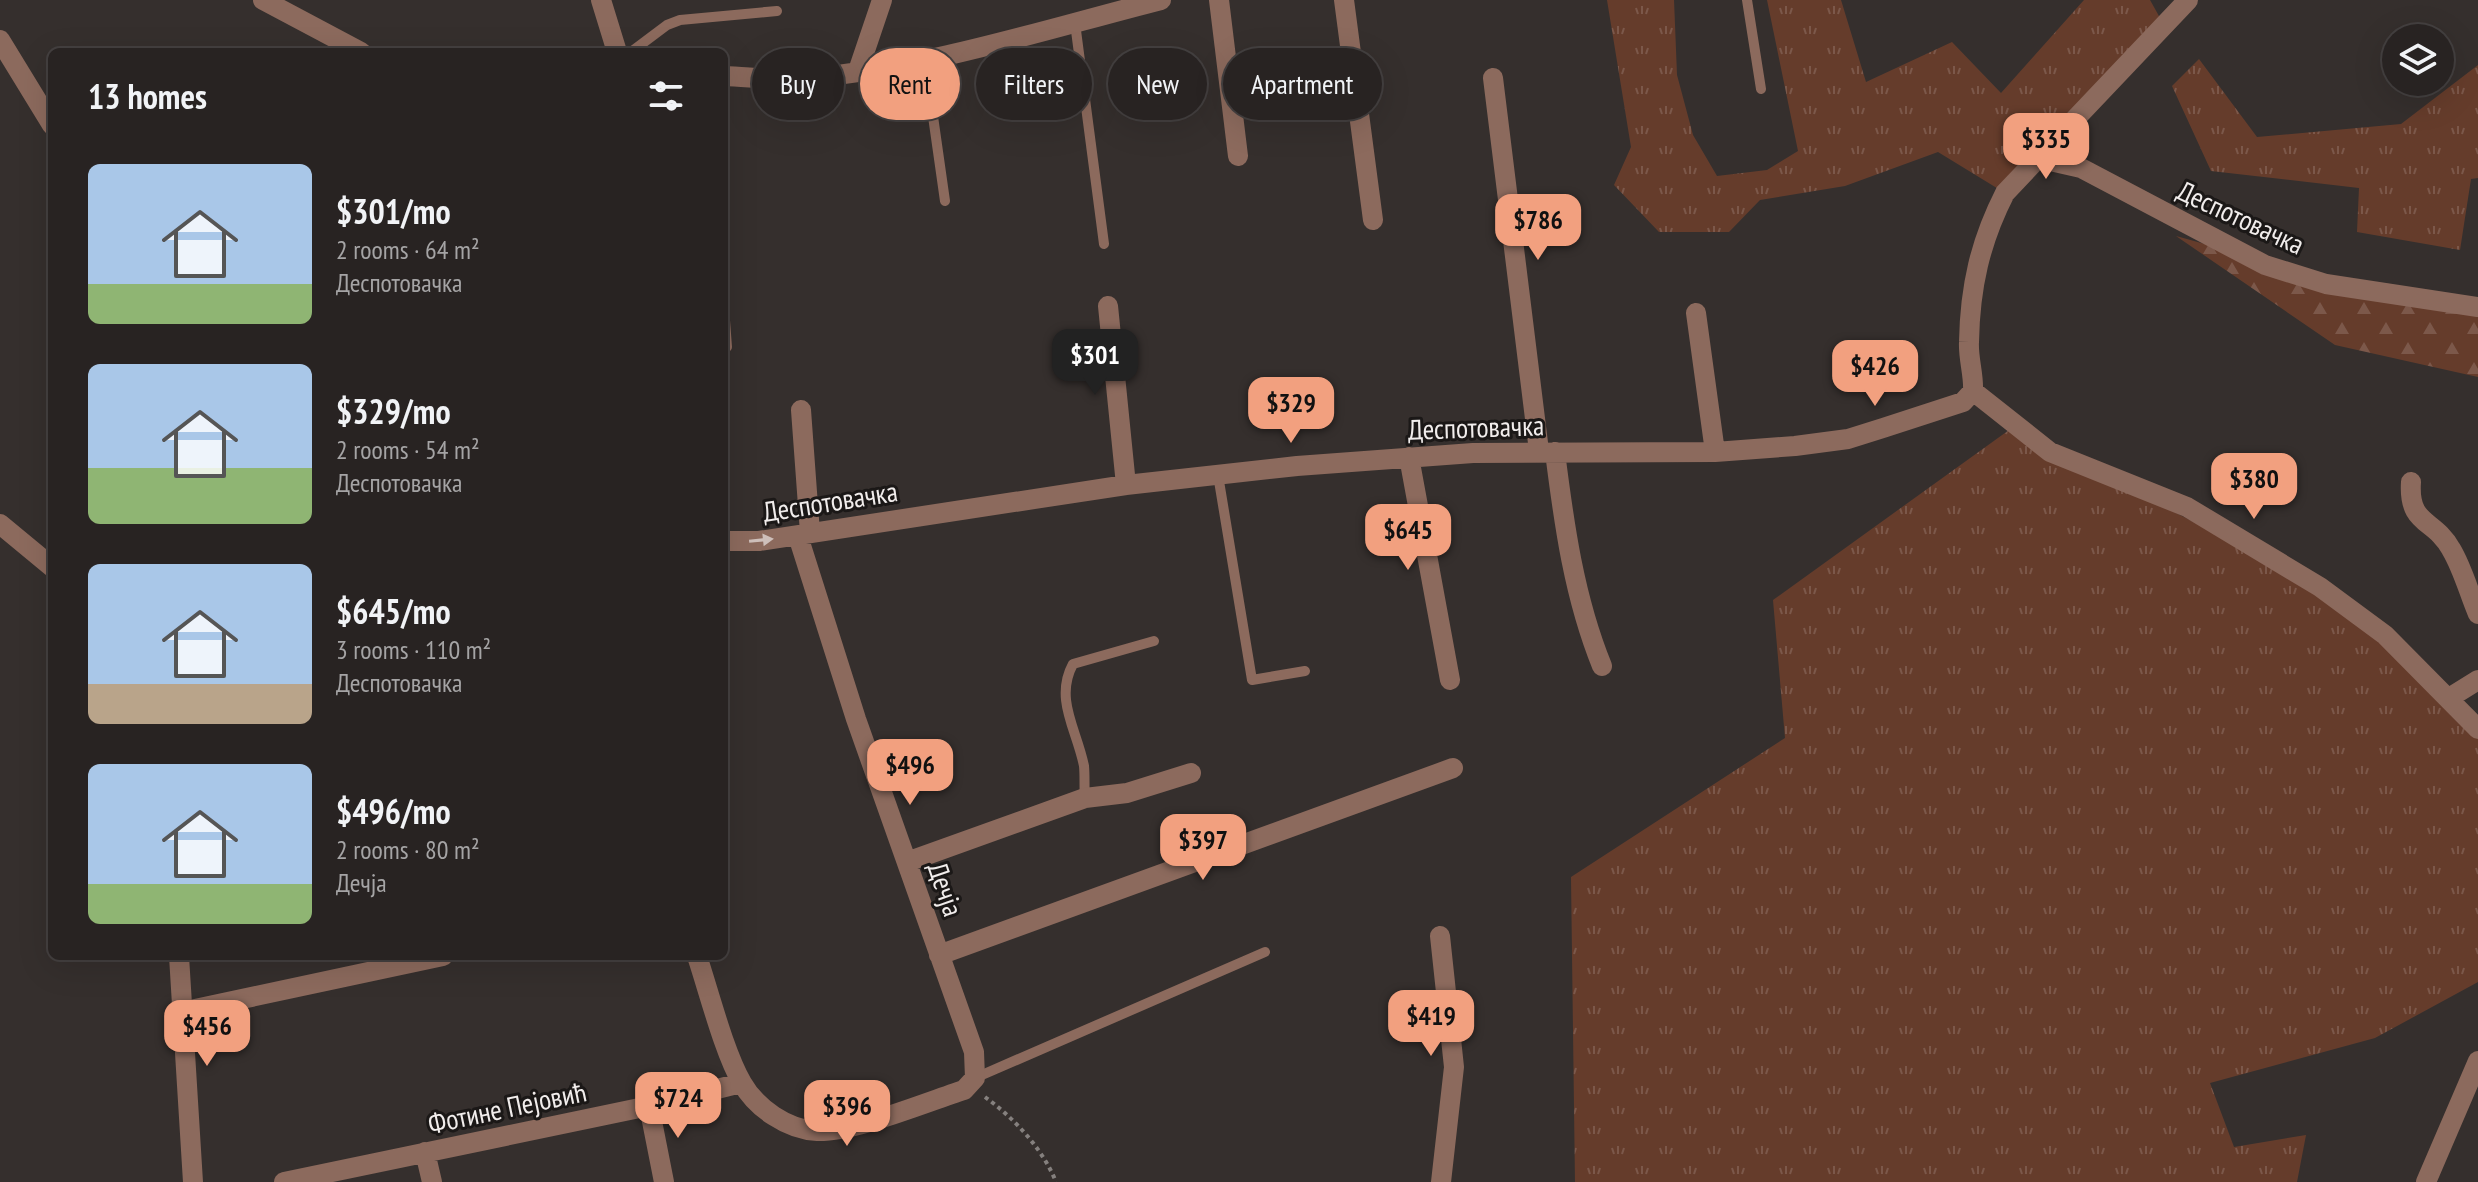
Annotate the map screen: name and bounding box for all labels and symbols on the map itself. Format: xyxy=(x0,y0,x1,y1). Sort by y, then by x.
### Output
pin: $335 xyxy=(1999,113,2093,181)
street label: Деспотовачка xyxy=(2171,171,2311,263)
pin: $786 xyxy=(1491,194,1585,262)
pin: $301 xyxy=(1048,329,1142,397)
pin: $426 xyxy=(1828,340,1922,408)
pin: $329 xyxy=(1244,377,1338,445)
street label: Деспотовачка xyxy=(1407,406,1545,448)
pin: $380 xyxy=(2207,453,2301,521)
street label: Деспотовачка xyxy=(760,472,900,530)
pin: $645 xyxy=(1361,504,1455,572)
one-way arrow xyxy=(749,534,774,547)
pin: $496 xyxy=(863,739,957,807)
pin: $397 xyxy=(1156,814,1250,882)
street label: Дечја xyxy=(920,857,972,921)
pin: $419 xyxy=(1384,990,1478,1058)
pin: $456 xyxy=(160,1000,254,1068)
street label: Фотине Пејовић xyxy=(425,1072,589,1142)
pin: $724 xyxy=(631,1072,725,1140)
pin: $396 xyxy=(800,1080,894,1148)

